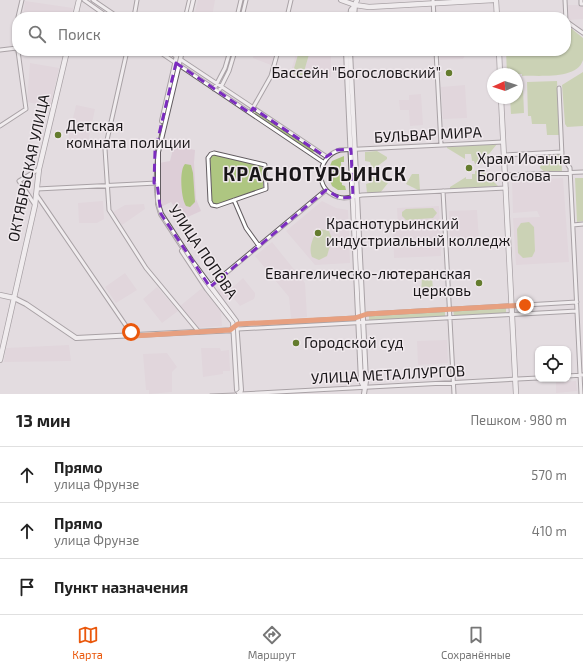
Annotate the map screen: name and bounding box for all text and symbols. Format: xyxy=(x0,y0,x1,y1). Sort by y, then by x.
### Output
search box xyxy=(12,12,571,56)
icon: search xyxy=(26,23,48,45)
text: Поиск xyxy=(58,25,101,43)
place label: Бассейн "Богословский" xyxy=(271,63,441,81)
marker: Бассейн "Богословский" xyxy=(444,68,454,78)
north arrow xyxy=(487,68,523,104)
street label: ОКТЯБРЬСКАЯ УЛИЦА xyxy=(4,92,53,243)
place label: Детская комната полиции xyxy=(66,116,191,151)
street label: БУЛЬВАР МИРА xyxy=(374,122,483,146)
marker: Детская комната полиции xyxy=(53,130,63,140)
place label: Храм Иоанна Богослова xyxy=(477,149,571,184)
district label: КРАСНОТУРЬИНСК xyxy=(223,162,407,185)
marker: Храм Иоанна Богослова xyxy=(464,163,474,173)
street label: УЛИЦА ПОПОВА xyxy=(166,201,242,302)
place label: Краснотурьинский индустриальный колледж xyxy=(326,214,511,250)
marker: Краснотурьинский индустриальный колледж xyxy=(313,228,323,238)
place label: Евангелическо-лютеранская церковь xyxy=(265,264,471,299)
marker: Евангелическо-лютеранская церковь xyxy=(474,278,484,288)
route end xyxy=(516,296,534,314)
route start xyxy=(122,323,140,341)
place label: Городской суд xyxy=(304,333,404,352)
marker: Городской суд xyxy=(291,338,301,348)
map controls xyxy=(535,346,571,382)
button: locate xyxy=(535,346,571,382)
street label: УЛИЦА МЕТАЛЛУРГОВ xyxy=(310,361,465,387)
text: 13 мин xyxy=(16,410,71,430)
text: Пешком · 980 m xyxy=(470,412,567,428)
text: Прямо xyxy=(54,458,103,476)
icon: ahead xyxy=(16,464,38,486)
text: 570 m xyxy=(531,467,567,483)
text: улица Фрунзе xyxy=(54,476,139,492)
text: Прямо xyxy=(54,514,103,532)
icon: ahead xyxy=(16,520,38,542)
text: 410 m xyxy=(532,523,567,539)
text: улица Фрунзе xyxy=(54,532,139,548)
icon: arrive xyxy=(16,576,38,598)
text: Пункт назначения xyxy=(54,578,188,596)
tab: Карта xyxy=(72,624,103,661)
tab: Маршрут xyxy=(248,624,296,661)
tab: Сохранённые xyxy=(441,624,511,661)

